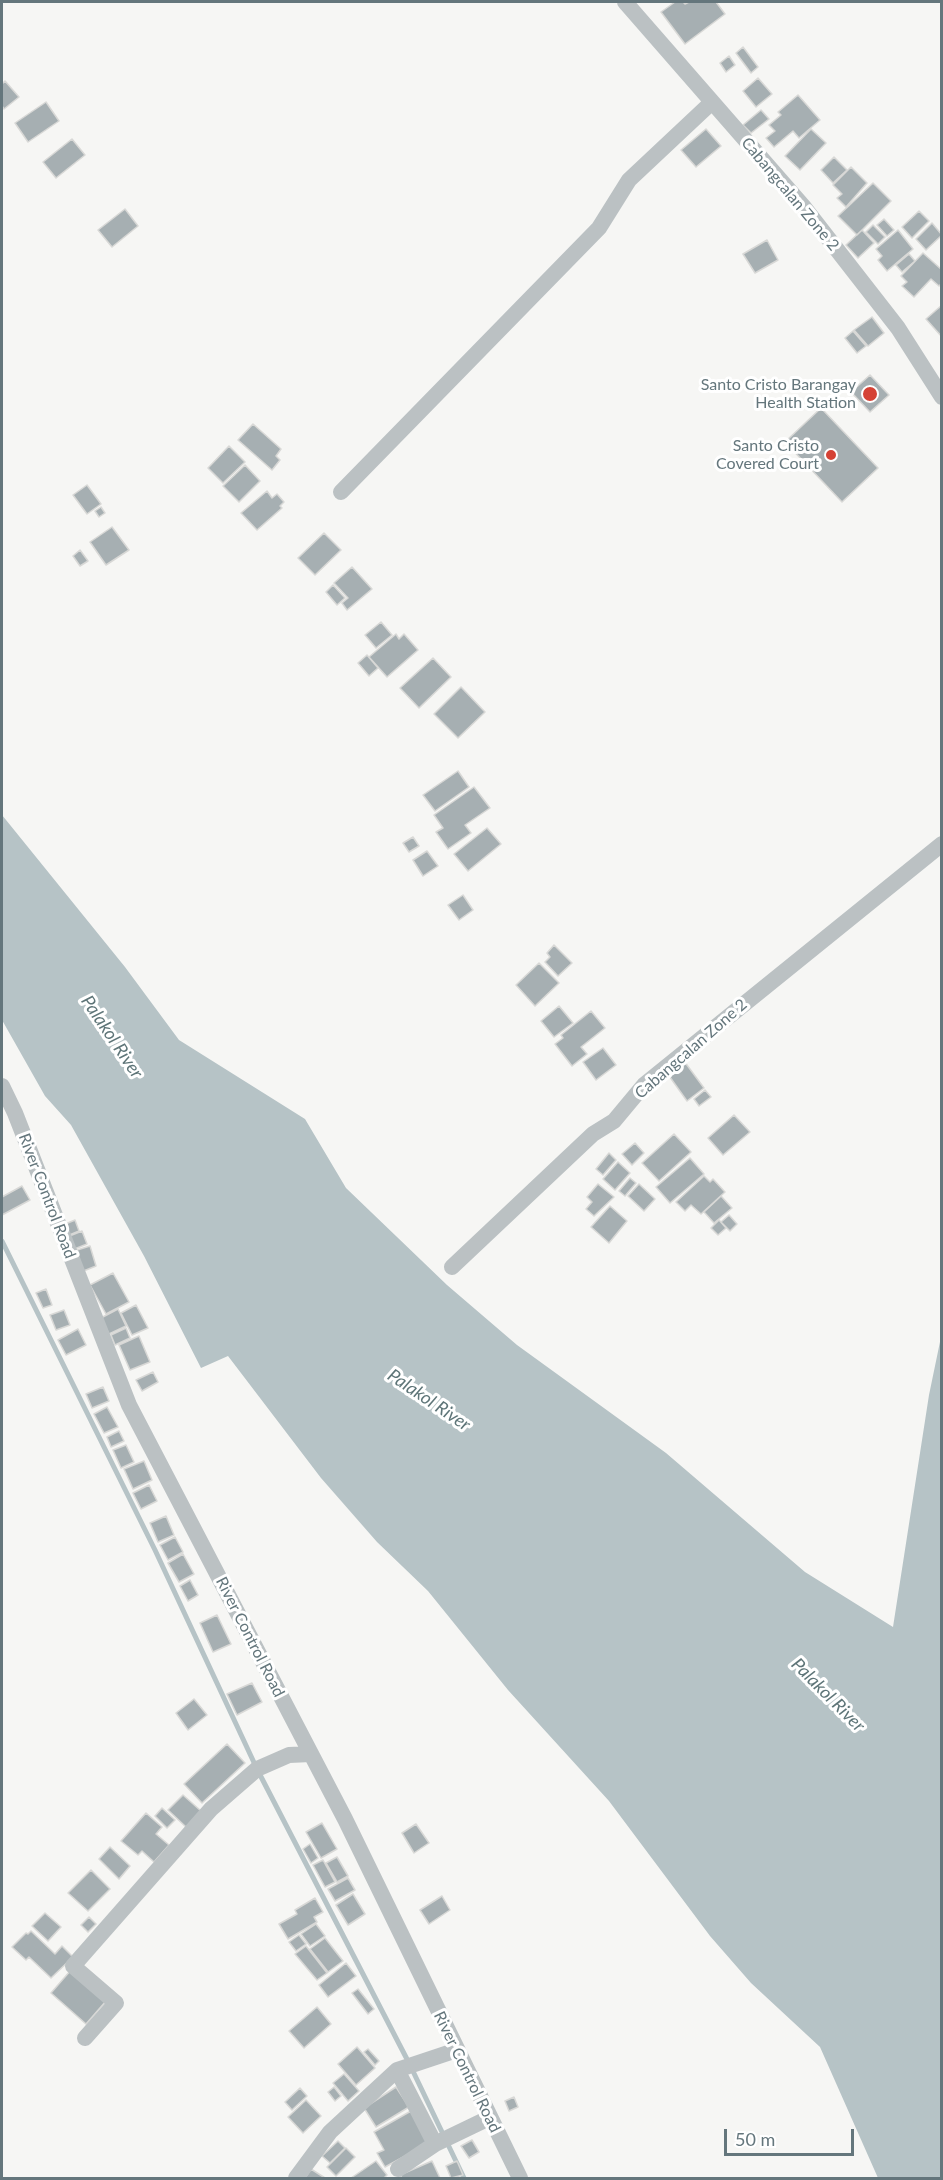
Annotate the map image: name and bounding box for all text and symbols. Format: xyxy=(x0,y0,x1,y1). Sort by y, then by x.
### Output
street label: Cabangcalan Zone 2 xyxy=(737,133,843,255)
place label: Santo Cristo Barangay Health Station xyxy=(701,375,856,413)
marker: Santo Cristo Barangay Health Station xyxy=(861,385,879,403)
place label: Santo Cristo Covered Court xyxy=(716,436,819,474)
marker: Santo Cristo Covered Court xyxy=(824,448,838,462)
water label: Palakol River xyxy=(76,991,148,1083)
street label: Cabangcalan Zone 2 xyxy=(631,995,751,1103)
street label: River Control Road xyxy=(14,1131,80,1261)
water label: Palakol River xyxy=(383,1364,475,1436)
street label: River Control Road xyxy=(211,1574,289,1700)
water label: Palakol River xyxy=(787,1654,869,1736)
street label: River Control Road xyxy=(429,2008,505,2136)
scale bar xyxy=(727,2117,858,2155)
text: 50 m xyxy=(735,2128,775,2150)

